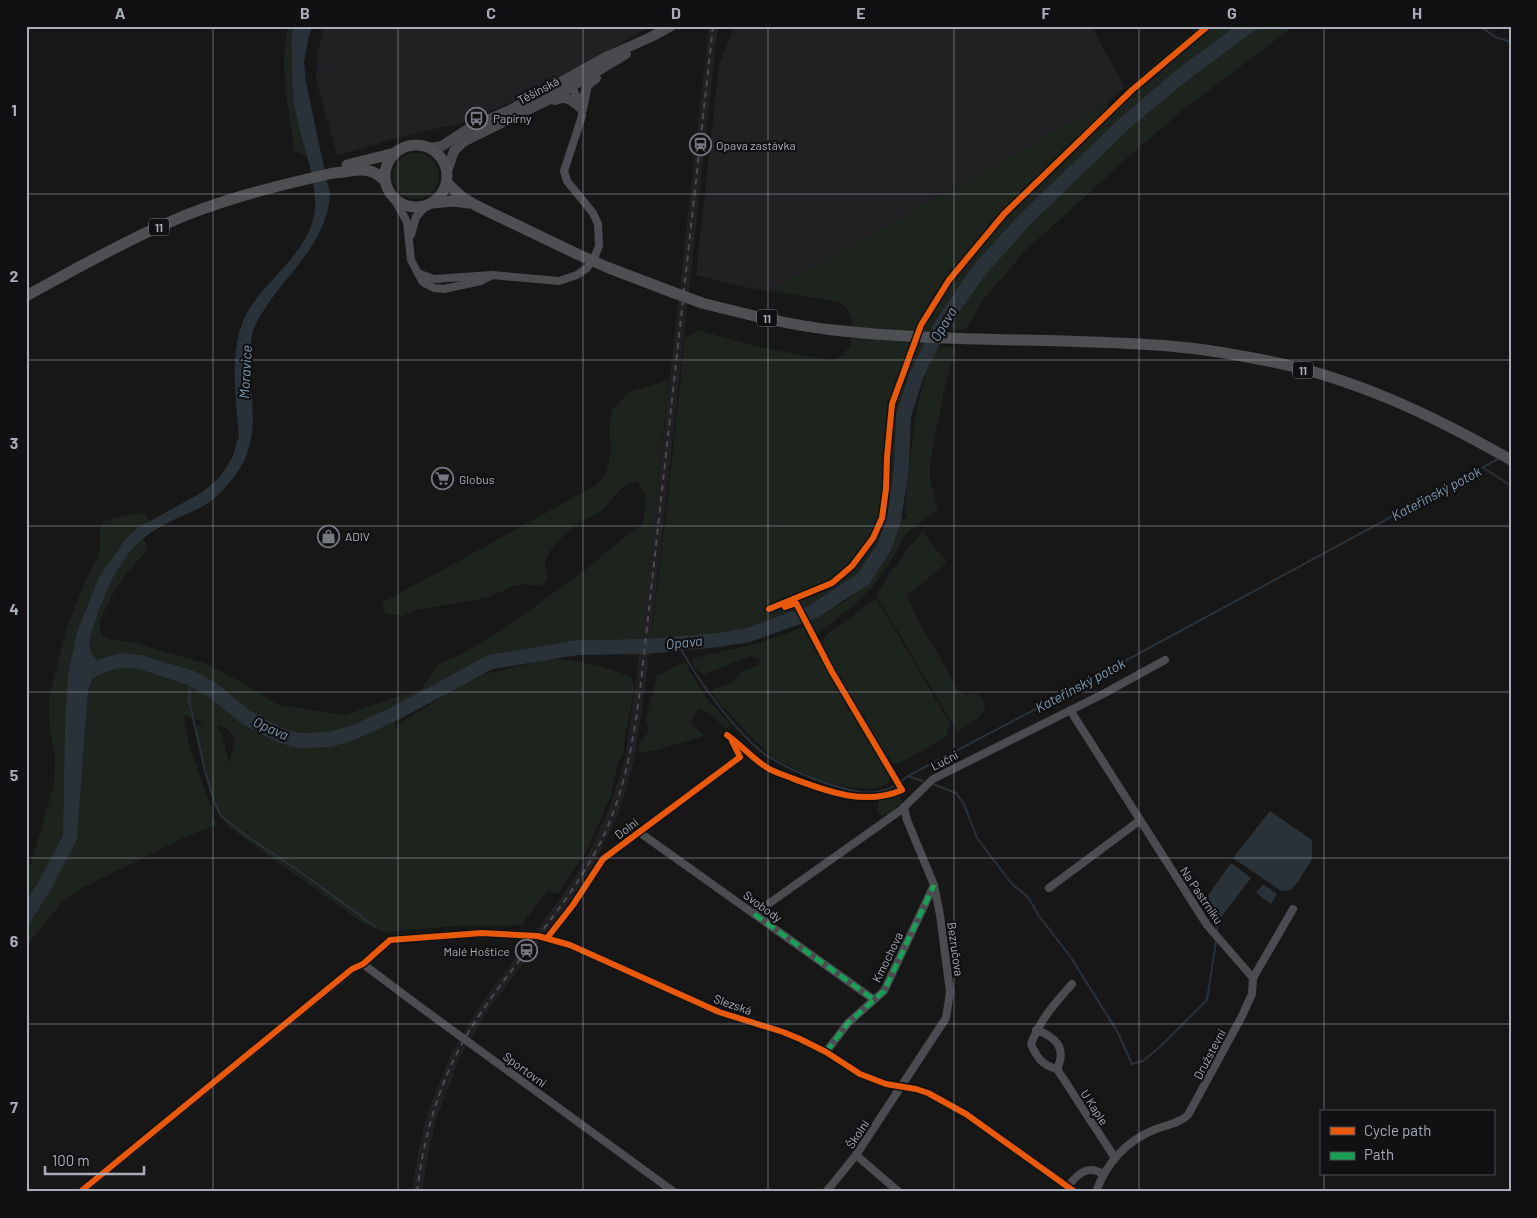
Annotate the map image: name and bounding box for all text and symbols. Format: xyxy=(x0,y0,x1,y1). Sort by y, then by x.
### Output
text: A xyxy=(115,3,126,22)
text: B xyxy=(300,3,310,22)
text: C xyxy=(486,3,496,22)
text: D xyxy=(671,3,681,22)
text: E xyxy=(856,3,866,22)
text: F xyxy=(1042,3,1051,22)
text: G xyxy=(1227,3,1237,22)
text: H xyxy=(1412,3,1422,22)
street label: Těšínská xyxy=(515,73,561,107)
text: 1 xyxy=(11,100,17,119)
bus stop icon: Papírny xyxy=(465,106,489,130)
place label: Papírny xyxy=(493,111,532,125)
station icon: Opava zastávka xyxy=(688,133,712,157)
place label: Opava zastávka xyxy=(716,138,796,152)
road number: 11 xyxy=(149,218,169,236)
text: 2 xyxy=(10,266,19,285)
water label: Opava xyxy=(926,304,960,344)
road number: 11 xyxy=(757,310,777,326)
water label: Moravice xyxy=(235,345,255,399)
road number: 11 xyxy=(1293,362,1313,378)
text: 3 xyxy=(10,433,18,452)
water label: Kateřinský potok xyxy=(1388,462,1484,524)
supermarket icon: Globus xyxy=(431,467,455,491)
place label: Globus xyxy=(459,472,495,486)
shop icon: ADIV xyxy=(317,524,341,548)
place label: ADIV xyxy=(345,529,370,543)
text: 4 xyxy=(9,599,19,618)
water label: Opava xyxy=(665,632,703,652)
water label: Kateřinský potok xyxy=(1032,654,1128,716)
water label: Opava xyxy=(251,713,291,743)
street label: Luční xyxy=(928,747,960,773)
text: 5 xyxy=(10,765,19,784)
street label: Dolní xyxy=(612,814,641,841)
street label: Na Pastrníku xyxy=(1178,864,1226,926)
street label: Svobody xyxy=(741,887,785,925)
street label: Bezručova xyxy=(945,921,967,977)
street label: Kmochova xyxy=(869,930,905,984)
text: 6 xyxy=(10,931,19,950)
station icon: Malé Hoštice xyxy=(514,939,538,963)
place label: Malé Hoštice xyxy=(444,944,510,958)
street label: Slezská xyxy=(712,991,754,1017)
street label: Družstevní xyxy=(1190,1026,1228,1081)
street label: Sportovní xyxy=(501,1049,550,1090)
street label: U Kaple xyxy=(1078,1087,1112,1127)
text: 7 xyxy=(10,1097,18,1116)
legend xyxy=(1320,1110,1494,1176)
street label: Školní xyxy=(842,1117,872,1151)
text: Cycle path xyxy=(1364,1121,1431,1139)
scale bar xyxy=(45,1143,144,1175)
text: Path xyxy=(1364,1145,1394,1163)
text: 100 m xyxy=(52,1151,90,1169)

